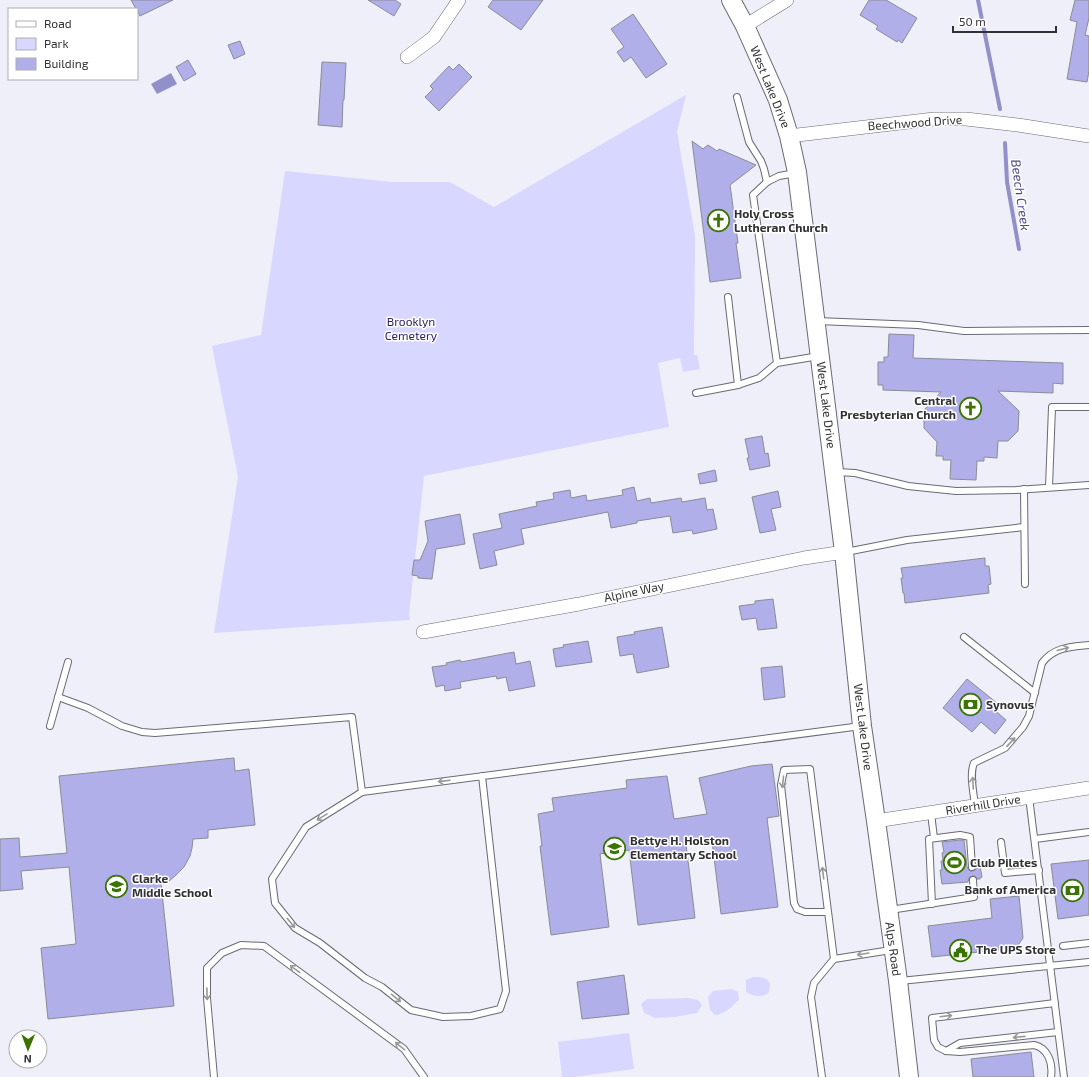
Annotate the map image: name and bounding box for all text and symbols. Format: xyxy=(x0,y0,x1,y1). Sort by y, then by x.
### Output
legend xyxy=(8,8,138,80)
scale bar xyxy=(953,8,1056,34)
text: 50 m xyxy=(959,14,986,28)
text: Road xyxy=(44,16,72,30)
text: Park xyxy=(44,36,69,50)
street label: West Lake Drive xyxy=(748,44,794,130)
text: Building xyxy=(44,56,89,70)
street label: Beechwood Drive xyxy=(867,112,963,132)
water label: Beech Creek xyxy=(1008,158,1034,232)
place label: Holy Cross Lutheran Church xyxy=(734,206,828,234)
church icon: Holy Cross Lutheran Church xyxy=(705,208,731,234)
park label: Brooklyn Cemetery xyxy=(385,314,438,342)
street label: West Lake Drive xyxy=(815,361,839,449)
place label: Central Presbyterian Church xyxy=(840,393,956,422)
church icon: Central Presbyterian Church xyxy=(958,395,984,421)
street label: Alpine Way xyxy=(602,578,666,604)
one-way arrow xyxy=(1056,645,1069,653)
street label: West Lake Drive xyxy=(852,683,876,771)
bank icon: Synovus xyxy=(957,692,983,718)
place label: Synovus xyxy=(986,697,1034,712)
one-way arrow xyxy=(1006,737,1016,747)
one-way arrow xyxy=(779,775,786,788)
one-way arrow xyxy=(438,777,451,785)
one-way arrow xyxy=(969,777,976,790)
street label: Riverhill Drive xyxy=(944,791,1021,817)
one-way arrow xyxy=(317,813,328,821)
place label: Bettye H. Holston Elementary School xyxy=(630,833,737,862)
school or university icon: Bettye H. Holston Elementary School xyxy=(601,835,627,861)
sports icon: Club Pilates xyxy=(941,850,967,876)
place label: Club Pilates xyxy=(970,855,1037,869)
one-way arrow xyxy=(819,867,827,880)
place label: Clarke Middle School xyxy=(132,871,212,899)
school or university icon: Clarke Middle School xyxy=(103,873,129,899)
bank icon: Bank of America xyxy=(1059,877,1085,903)
place label: Bank of America xyxy=(964,882,1056,896)
one-way arrow xyxy=(286,917,295,928)
street label: Alps Road xyxy=(883,921,905,977)
public building icon: The UPS Store xyxy=(948,937,974,963)
place label: The UPS Store xyxy=(976,942,1056,956)
one-way arrow xyxy=(857,950,870,958)
one-way arrow xyxy=(290,965,301,973)
one-way arrow xyxy=(203,987,211,1000)
one-way arrow xyxy=(390,994,401,1002)
one-way arrow xyxy=(939,1012,952,1020)
north arrow xyxy=(8,1029,48,1069)
one-way arrow xyxy=(1013,1033,1026,1040)
one-way arrow xyxy=(394,1042,405,1051)
text: N xyxy=(24,1053,32,1066)

